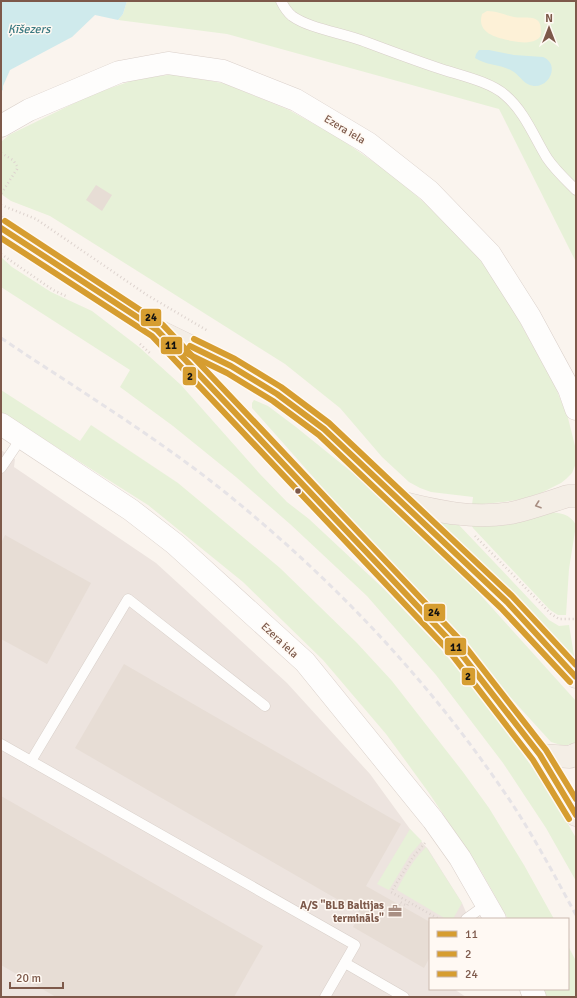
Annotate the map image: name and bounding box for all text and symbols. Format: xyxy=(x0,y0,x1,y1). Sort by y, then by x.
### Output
north arrow xyxy=(529,8,569,48)
text: N xyxy=(545,12,553,25)
water label: Ķīšezers xyxy=(8,22,52,37)
street label: Ezera iela xyxy=(322,112,368,147)
line badge: 24 xyxy=(140,308,162,327)
text: 24 xyxy=(145,311,157,324)
line badge: 11 xyxy=(160,336,183,355)
text: 11 xyxy=(165,339,177,352)
line badge: 2 xyxy=(182,366,197,386)
text: 2 xyxy=(187,370,193,383)
unlabelled marker xyxy=(293,486,303,496)
one-way arrow xyxy=(535,500,542,509)
line badge: 24 xyxy=(423,603,446,622)
text: 24 xyxy=(428,606,440,619)
street label: Ezera iela xyxy=(258,620,301,661)
line badge: 11 xyxy=(444,637,467,656)
text: 11 xyxy=(450,641,462,654)
line badge: 2 xyxy=(461,667,476,686)
text: 2 xyxy=(465,670,471,683)
place label: A/S "BLB Baltijas termināls" xyxy=(300,899,384,925)
office icon: A/S "BLB Baltijas termināls" xyxy=(387,903,403,919)
legend xyxy=(429,918,569,990)
text: 11 xyxy=(465,927,478,942)
text: 2 xyxy=(465,947,471,962)
scale bar xyxy=(10,964,63,990)
text: 24 xyxy=(465,967,478,982)
text: 20 m xyxy=(16,971,41,986)

